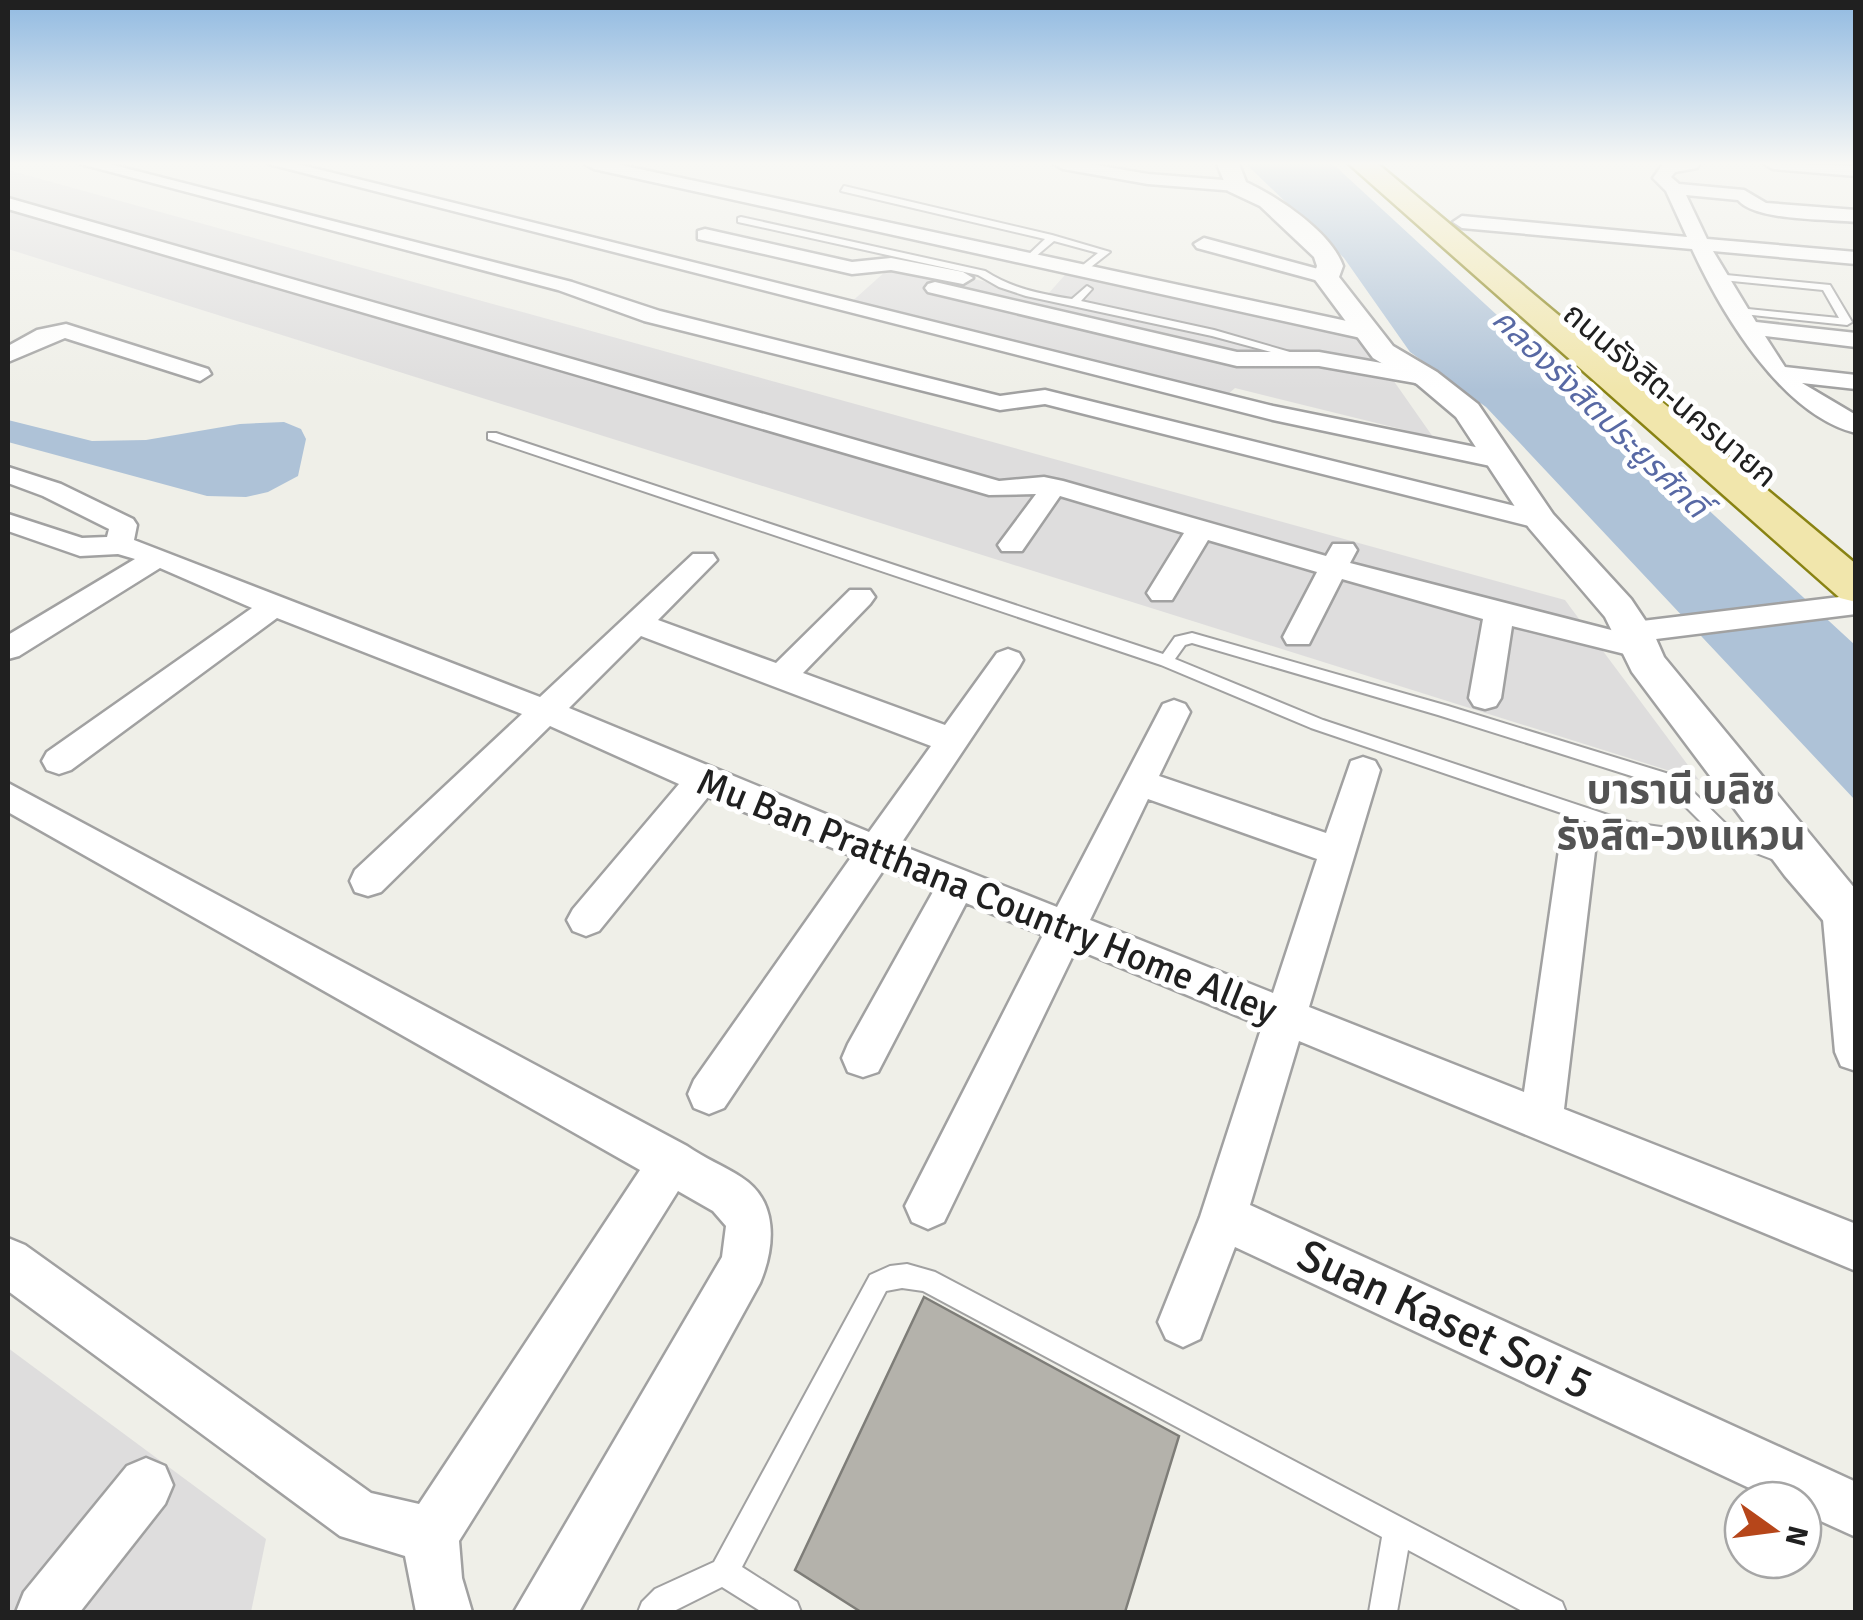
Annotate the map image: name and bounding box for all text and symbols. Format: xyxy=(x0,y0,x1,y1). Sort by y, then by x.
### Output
street label: ถนนรังสิต-นครนายก xyxy=(1555,294,1785,496)
water label: คลองรังสิตประยูรศักดิ์ xyxy=(1484,300,1722,531)
street label: Mu Ban Pratthana Country Home Alley xyxy=(690,758,1284,1034)
district label: บารานี บลิซ รังสิต-วงแหวน xyxy=(1556,765,1806,861)
street label: Suan Kaset Soi 5 xyxy=(1289,1228,1601,1412)
north arrow xyxy=(1723,1480,1823,1580)
text: N xyxy=(1777,1522,1815,1549)

